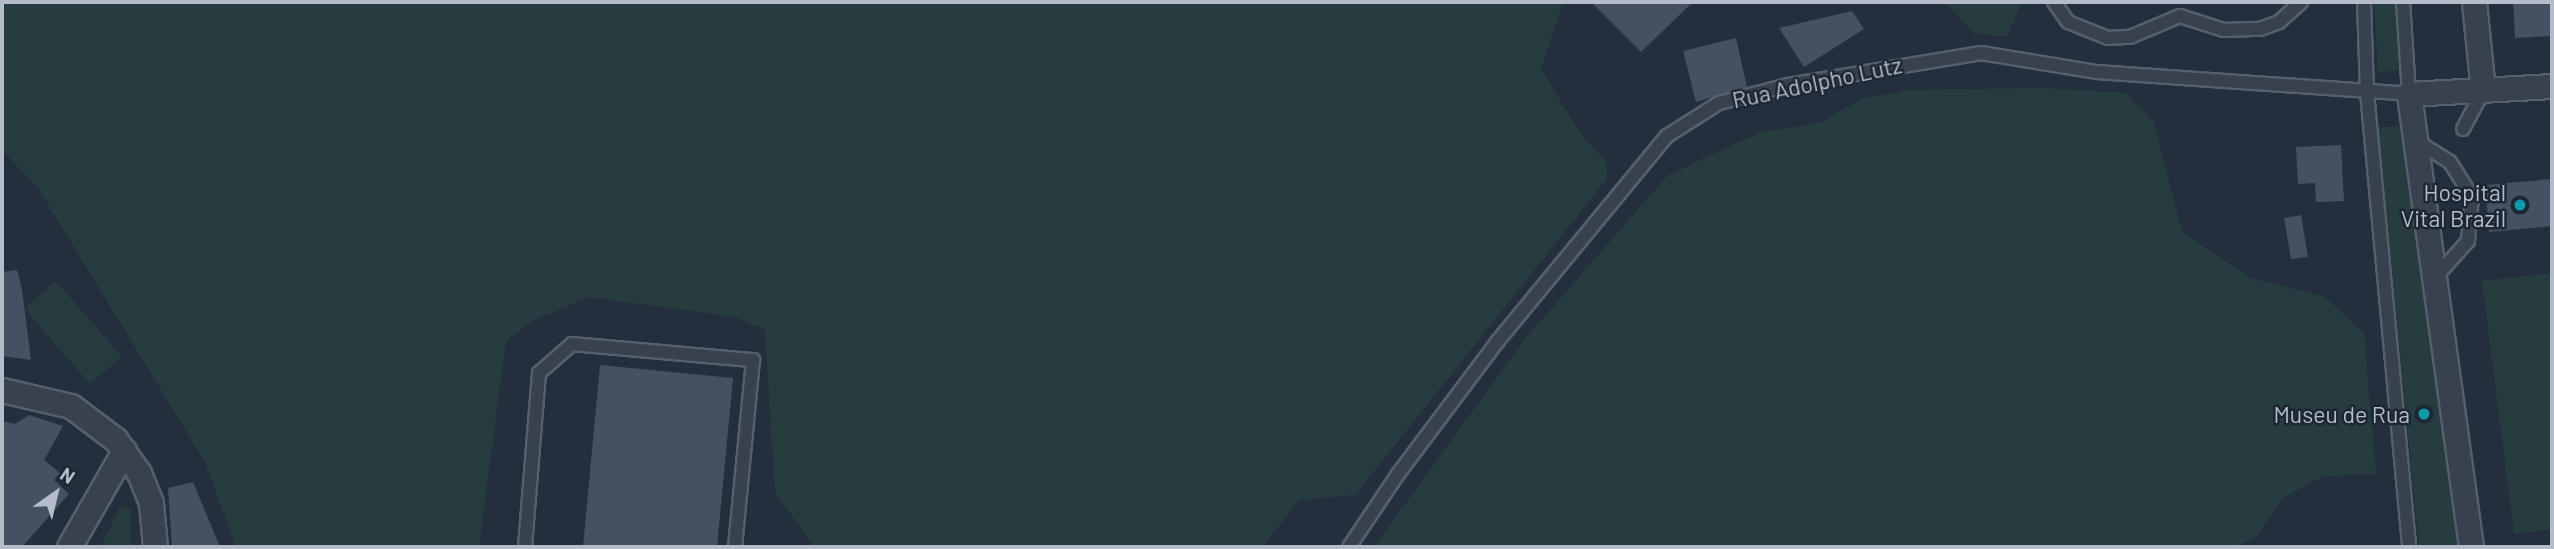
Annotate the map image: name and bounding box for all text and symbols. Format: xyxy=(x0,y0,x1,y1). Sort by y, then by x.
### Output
street label: Rua Adolpho Lutz xyxy=(1730,51,1904,113)
place label: Hospital Vital Brazil xyxy=(2401,178,2506,232)
marker: Hospital Vital Brazil xyxy=(2512,197,2528,213)
place label: Museu de Rua xyxy=(2273,400,2410,428)
marker: Museu de Rua xyxy=(2416,406,2432,422)
north arrow xyxy=(21,458,91,528)
text: N xyxy=(56,462,80,488)

